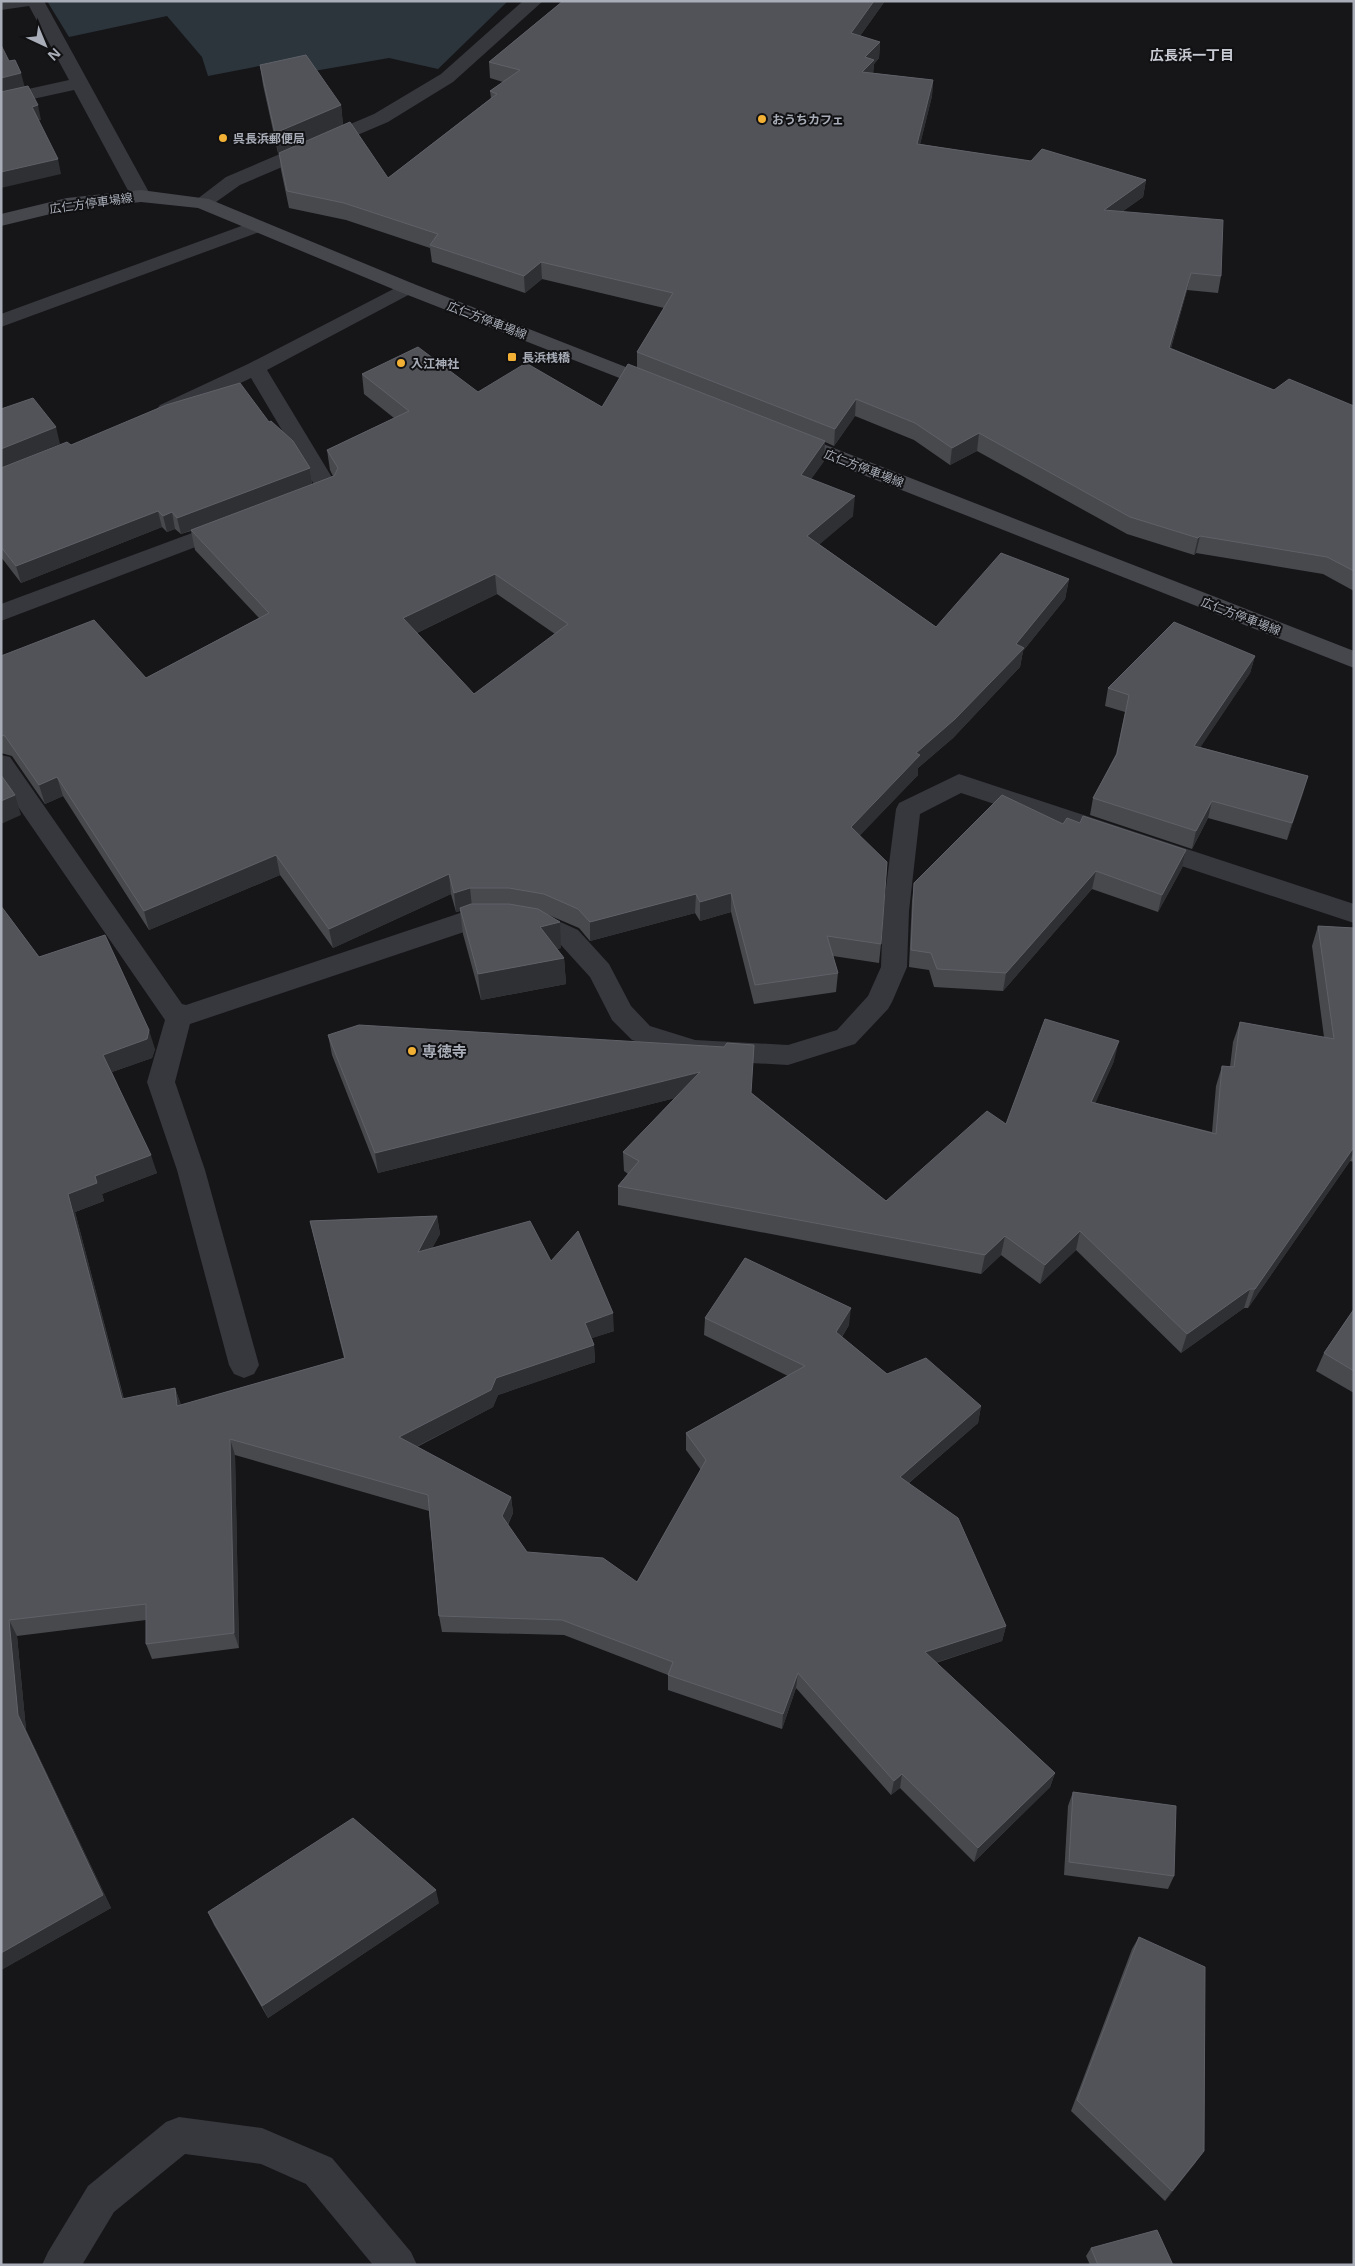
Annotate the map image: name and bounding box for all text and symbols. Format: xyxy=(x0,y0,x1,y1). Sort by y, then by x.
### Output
north arrow xyxy=(20,20,70,70)
text: N xyxy=(44,44,65,66)
district label: 広長浜一丁目 xyxy=(1150,45,1234,64)
place label: おうちカフェ xyxy=(772,111,844,128)
marker: おうちカフェ xyxy=(756,113,768,125)
place label: 呉長浜郵便局 xyxy=(233,130,305,147)
marker: 呉長浜郵便局 xyxy=(217,132,229,144)
street label: 広仁方停車場線 xyxy=(48,189,134,217)
street label: 広仁方停車場線 xyxy=(445,297,529,343)
place label: 長浜桟橋 xyxy=(522,349,571,366)
marker: 長浜桟橋 xyxy=(506,351,518,363)
place label: 入江神社 xyxy=(411,355,459,372)
marker: 入江神社 xyxy=(395,357,407,369)
street label: 広仁方停車場線 xyxy=(822,445,906,491)
street label: 広仁方停車場線 xyxy=(1199,593,1283,639)
place label: 専徳寺 xyxy=(422,1041,467,1061)
marker: 専徳寺 xyxy=(406,1045,418,1057)

